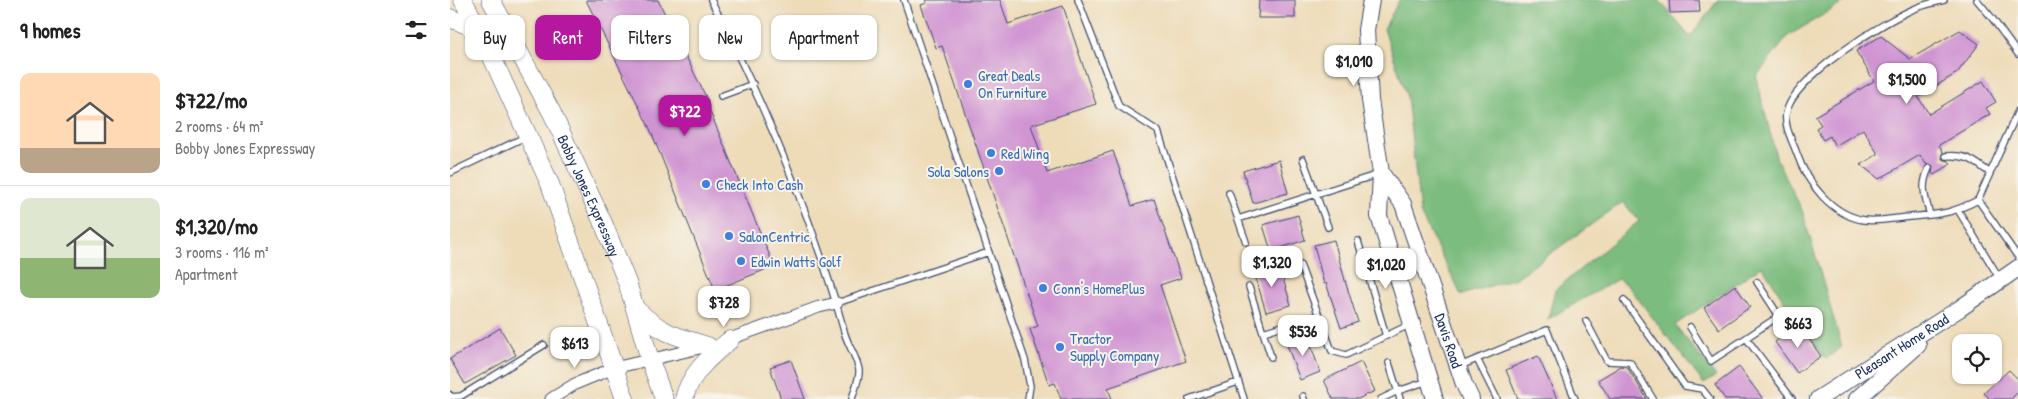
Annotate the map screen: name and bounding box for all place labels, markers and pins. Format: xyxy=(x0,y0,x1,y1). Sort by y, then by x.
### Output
pin: $1,010 xyxy=(1313,44,1395,87)
pin: $1,500 xyxy=(1866,62,1948,105)
place label: Great Deals On Furniture xyxy=(978,65,1047,103)
marker: Great Deals On Furniture xyxy=(962,78,974,90)
pin: $722 xyxy=(655,94,715,137)
place label: Red Wing xyxy=(1001,143,1049,164)
marker: Red Wing xyxy=(985,147,997,159)
place label: Sola Salons xyxy=(927,161,989,182)
marker: Sola Salons xyxy=(993,165,1005,177)
place label: Check Into Cash xyxy=(716,174,803,195)
marker: Check Into Cash xyxy=(700,178,712,190)
place label: SalonCentric xyxy=(739,226,810,247)
marker: SalonCentric xyxy=(723,230,735,242)
pin: $1,320 xyxy=(1231,246,1313,288)
pin: $1,020 xyxy=(1345,248,1427,290)
place label: Edwin Watts Golf xyxy=(751,251,842,272)
marker: Edwin Watts Golf xyxy=(735,255,747,267)
place label: Conn's HomePlus xyxy=(1053,278,1145,299)
marker: Conn's HomePlus xyxy=(1037,282,1049,294)
pin: $728 xyxy=(694,286,754,328)
pin: $663 xyxy=(1768,306,1828,349)
pin: $536 xyxy=(1273,314,1333,357)
pin: $613 xyxy=(545,326,605,369)
place label: Tractor Supply Company xyxy=(1070,328,1159,366)
marker: Tractor Supply Company xyxy=(1054,341,1066,353)

